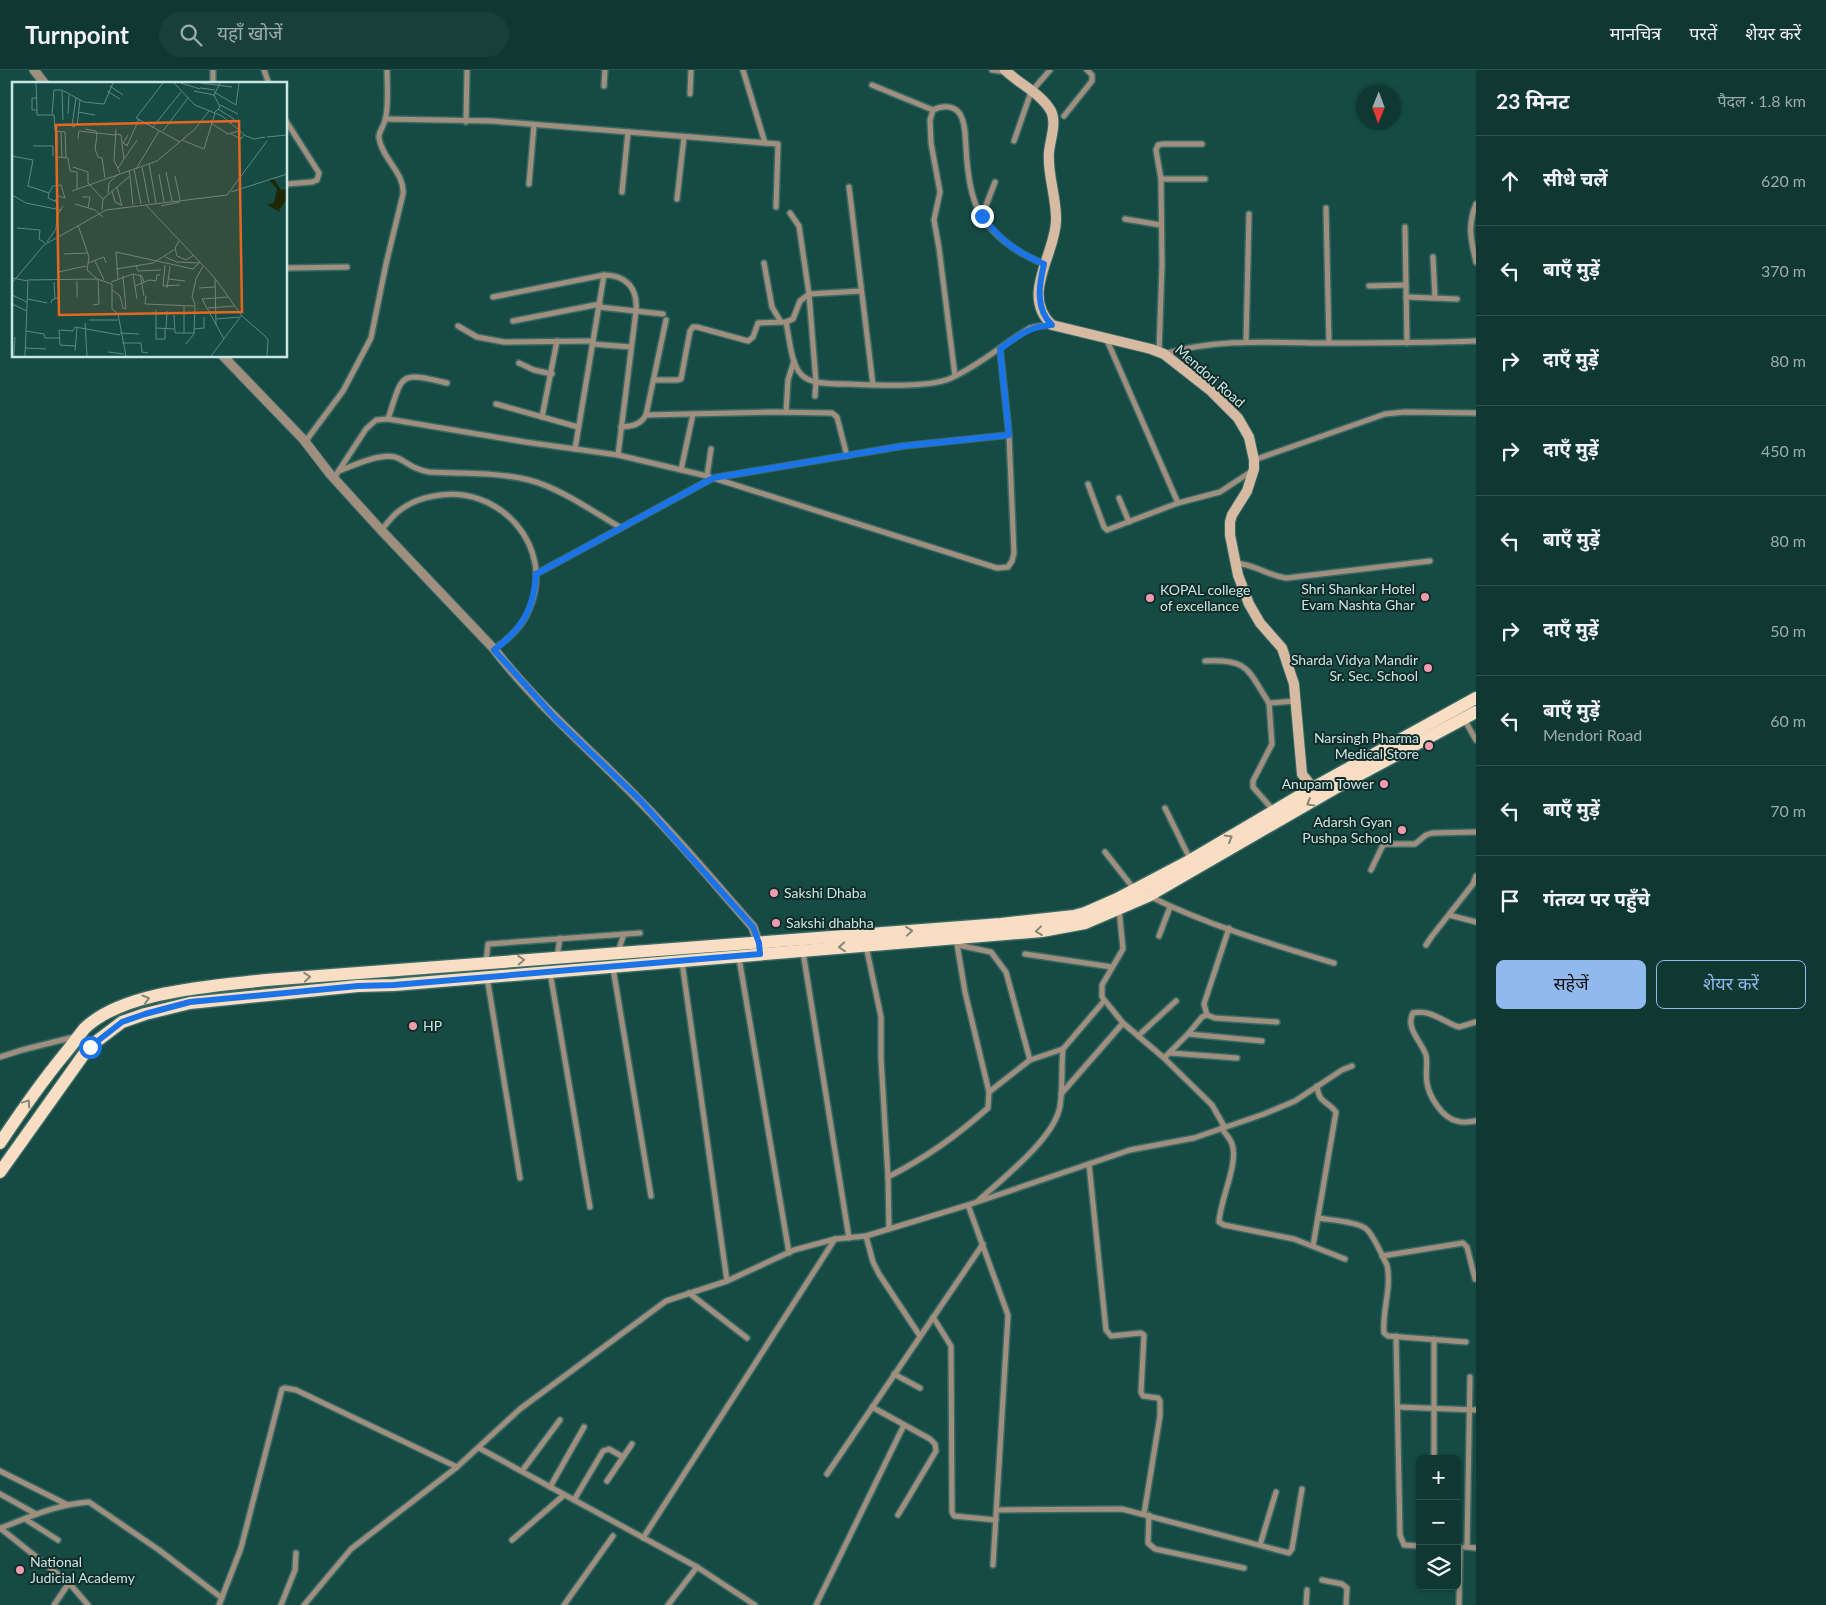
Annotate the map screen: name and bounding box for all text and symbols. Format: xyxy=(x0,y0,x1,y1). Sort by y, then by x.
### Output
search box xyxy=(159,12,509,57)
text: Turnpoint xyxy=(25,20,129,49)
icon: search xyxy=(177,21,205,49)
text: यहाँ खोजें xyxy=(217,21,282,44)
text: मानचित्र xyxy=(1610,22,1661,44)
text: परतें xyxy=(1689,22,1717,44)
text: शेयर करें xyxy=(1745,22,1801,44)
inset map xyxy=(12,82,288,358)
north arrow xyxy=(1356,85,1401,130)
text: 23 मिनट xyxy=(1496,88,1570,113)
text: पैदल · 1.8 km xyxy=(1717,91,1806,110)
icon: ahead xyxy=(1496,167,1524,195)
text: सीधे चलें xyxy=(1543,167,1608,190)
text: 620 m xyxy=(1761,171,1806,190)
route end xyxy=(971,205,994,228)
icon: left xyxy=(1496,257,1524,285)
text: बाएँ मुड़ें xyxy=(1543,257,1600,280)
text: 370 m xyxy=(1761,261,1806,280)
street label: Mendori Road xyxy=(1172,341,1249,411)
icon: right xyxy=(1496,347,1524,375)
text: दाएँ मुड़ें xyxy=(1543,347,1599,370)
text: 80 m xyxy=(1770,351,1806,370)
icon: right xyxy=(1496,437,1524,465)
text: दाएँ मुड़ें xyxy=(1543,437,1599,460)
text: 450 m xyxy=(1761,441,1806,460)
icon: left xyxy=(1496,527,1524,555)
text: बाएँ मुड़ें xyxy=(1543,527,1600,550)
text: 80 m xyxy=(1770,531,1806,550)
place label: Shri Shankar Hotel Evam Nashta Ghar xyxy=(1301,580,1415,613)
place label: KOPAL college of excellance xyxy=(1160,581,1250,614)
marker: Shri Shankar Hotel Evam Nashta Ghar xyxy=(1419,591,1431,603)
marker: KOPAL college of excellance xyxy=(1144,592,1156,604)
icon: right xyxy=(1496,617,1524,645)
text: दाएँ मुड़ें xyxy=(1543,617,1599,640)
text: 50 m xyxy=(1770,621,1806,640)
place label: Sharda Vidya Mandir Sr. Sec. School xyxy=(1291,651,1418,684)
marker: Sharda Vidya Mandir Sr. Sec. School xyxy=(1422,662,1434,674)
text: बाएँ मुड़ें xyxy=(1543,698,1600,721)
icon: left xyxy=(1496,707,1524,735)
text: 60 m xyxy=(1770,711,1806,730)
text: Mendori Road xyxy=(1543,725,1642,744)
place label: Narsingh Pharma Medical Store xyxy=(1314,729,1419,762)
marker: Narsingh Pharma Medical Store xyxy=(1423,740,1435,752)
place label: Anupam Tower xyxy=(1282,775,1374,792)
marker: Anupam Tower xyxy=(1378,778,1390,790)
one-way arrow xyxy=(1307,796,1316,806)
icon: left xyxy=(1496,797,1524,825)
text: बाएँ मुड़ें xyxy=(1543,797,1600,820)
text: 70 m xyxy=(1770,801,1806,820)
place label: Adarsh Gyan Pushpa School xyxy=(1302,813,1392,846)
marker: Adarsh Gyan Pushpa School xyxy=(1396,824,1408,836)
one-way arrow xyxy=(1224,834,1233,844)
place label: Sakshi Dhaba xyxy=(784,884,867,901)
marker: Sakshi Dhaba xyxy=(768,887,780,899)
icon: arrive xyxy=(1496,887,1524,915)
text: गंतव्य पर पहुँचे xyxy=(1543,887,1650,910)
place label: Sakshi dhabha xyxy=(786,914,874,931)
marker: Sakshi dhabha xyxy=(770,917,782,929)
one-way arrow xyxy=(1035,925,1043,936)
one-way arrow xyxy=(905,926,913,937)
one-way arrow xyxy=(838,942,846,953)
one-way arrow xyxy=(517,955,525,966)
button: सहेजें xyxy=(1496,960,1646,1009)
button: शेयर करें xyxy=(1656,960,1806,1009)
one-way arrow xyxy=(303,971,311,982)
one-way arrow xyxy=(141,995,150,1005)
place label: HP xyxy=(423,1017,442,1034)
marker: HP xyxy=(407,1020,419,1032)
route start xyxy=(79,1036,102,1059)
one-way arrow xyxy=(21,1099,30,1109)
map controls xyxy=(1416,1455,1461,1590)
button: + xyxy=(1416,1455,1461,1500)
button: − xyxy=(1416,1500,1461,1545)
button: layers xyxy=(1416,1545,1461,1590)
place label: National Judicial Academy xyxy=(30,1553,136,1586)
marker: National Judicial Academy xyxy=(14,1564,26,1576)

